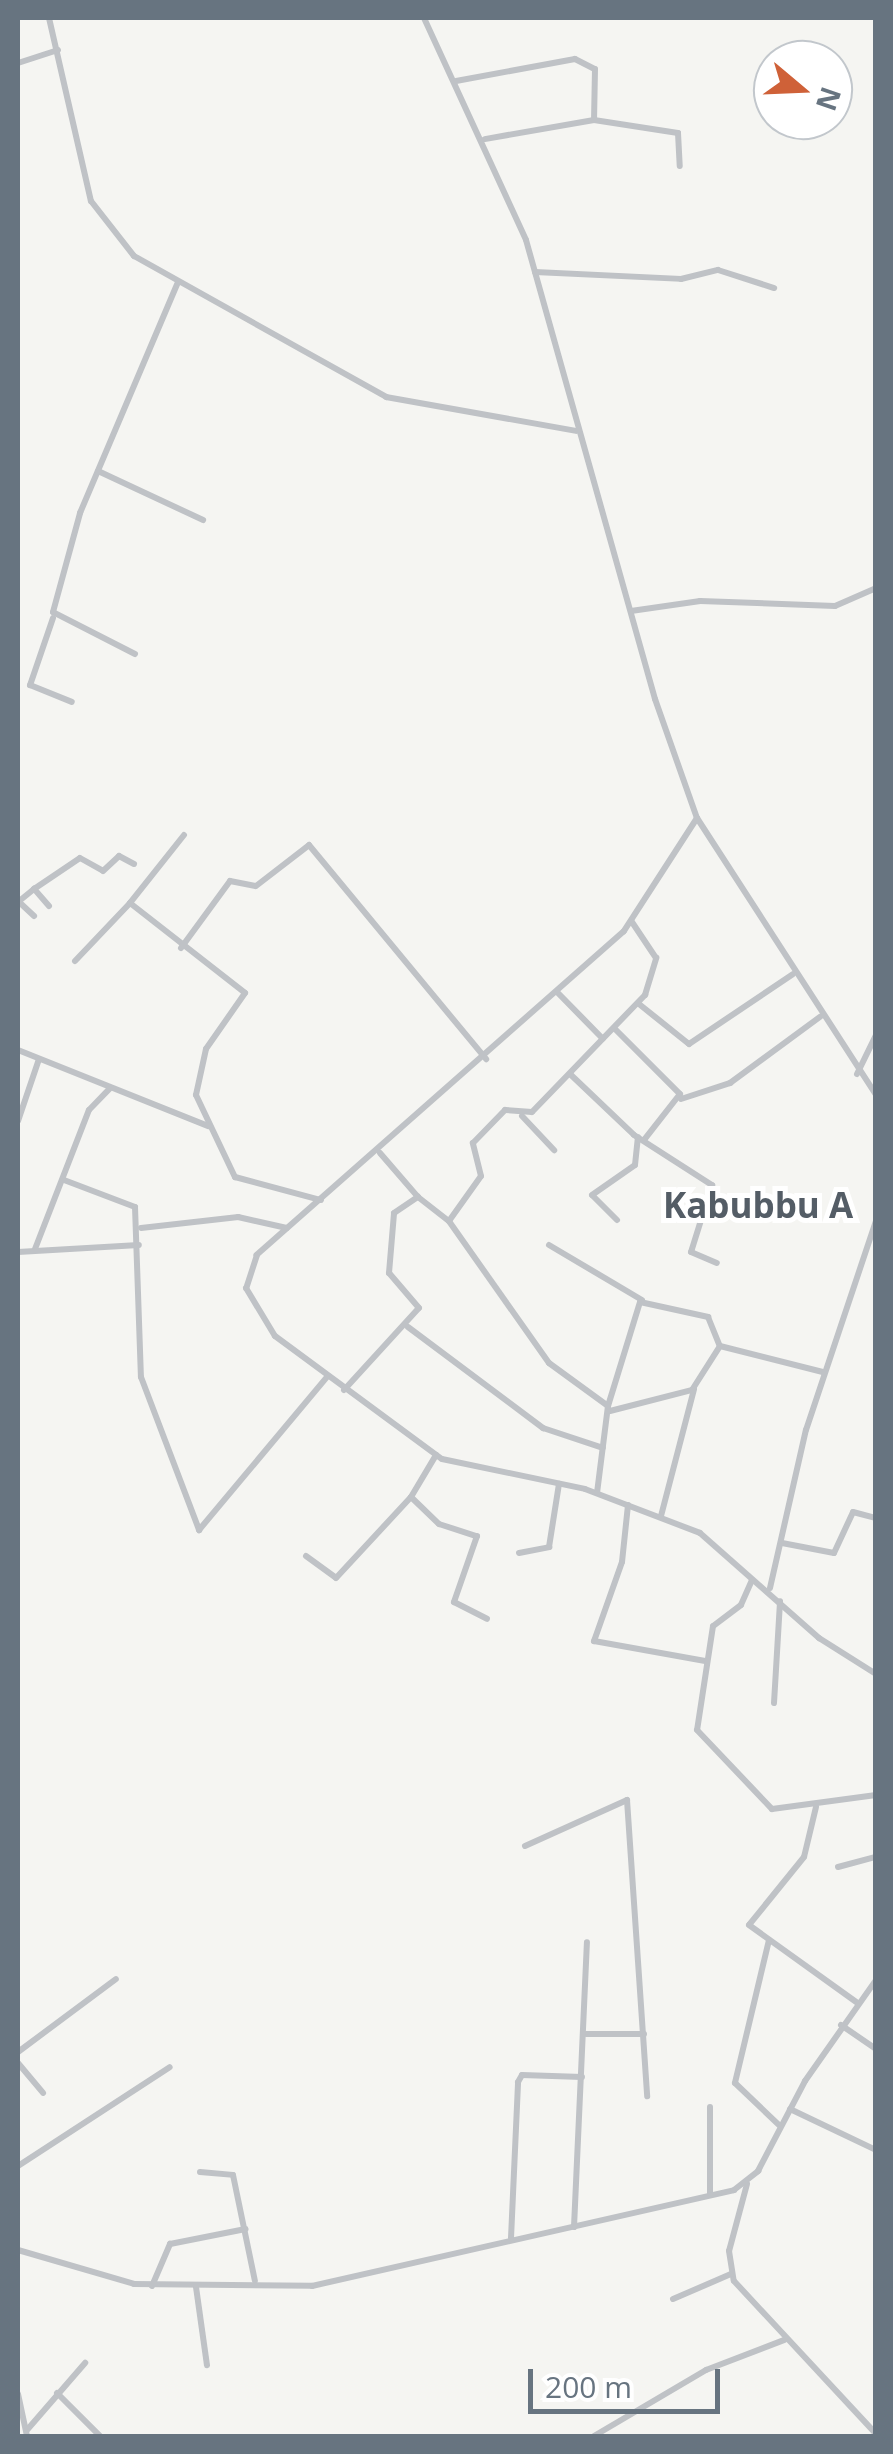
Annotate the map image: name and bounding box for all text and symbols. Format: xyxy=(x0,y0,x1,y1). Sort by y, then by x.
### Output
north arrow xyxy=(753,40,853,140)
text: N xyxy=(808,82,851,116)
district label: Kabubbu A xyxy=(663,1184,853,1226)
scale bar xyxy=(533,2349,726,2411)
text: 200 m xyxy=(545,2366,632,2407)

